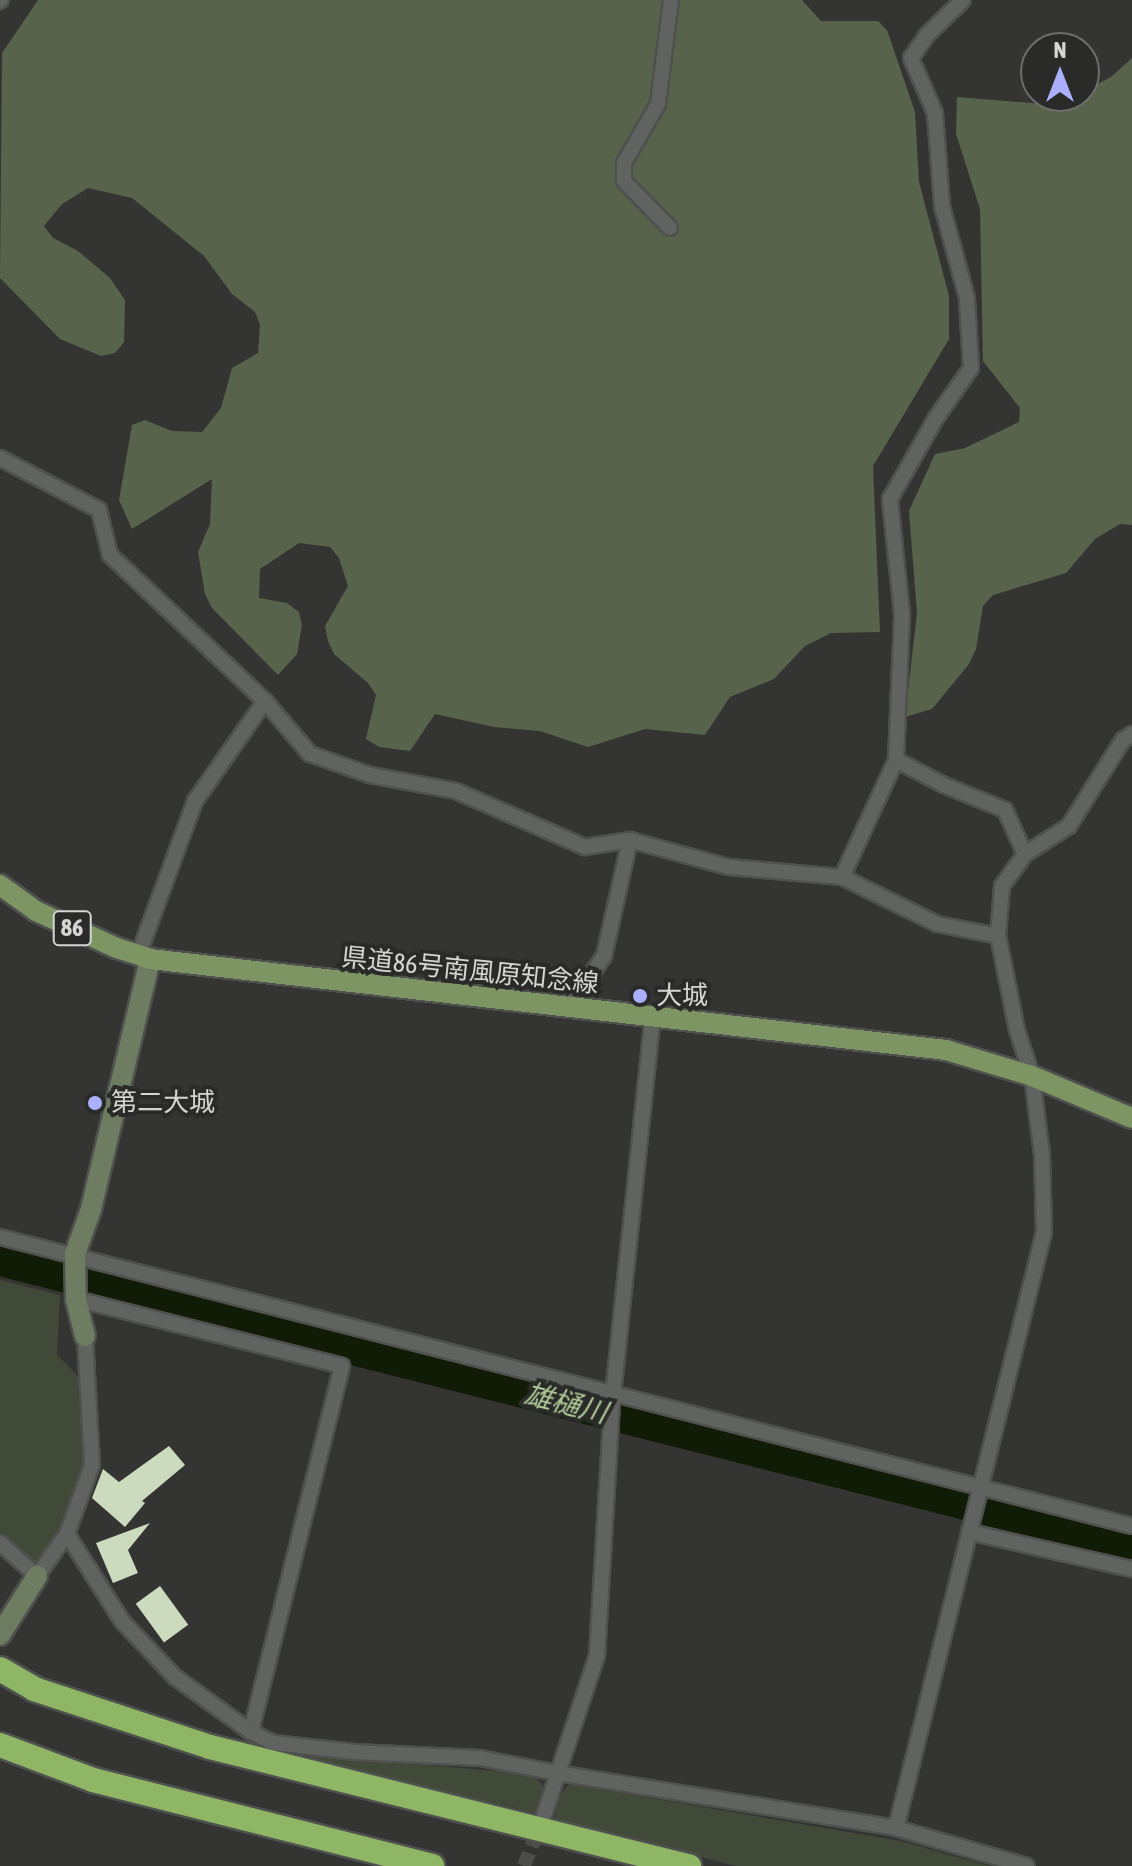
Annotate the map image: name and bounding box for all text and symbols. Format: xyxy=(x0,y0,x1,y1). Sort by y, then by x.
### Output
north arrow xyxy=(1020,32,1100,112)
text: N xyxy=(1054,37,1066,63)
road number: 86 xyxy=(52,908,92,948)
street label: 県道86号南風原知念線 xyxy=(340,942,600,1000)
place label: 大城 xyxy=(656,980,708,1012)
marker: 大城 xyxy=(631,987,649,1005)
place label: 第二大城 xyxy=(111,1087,215,1119)
marker: 第二大城 xyxy=(86,1094,104,1112)
water label: 雄樋川 xyxy=(521,1377,611,1429)

